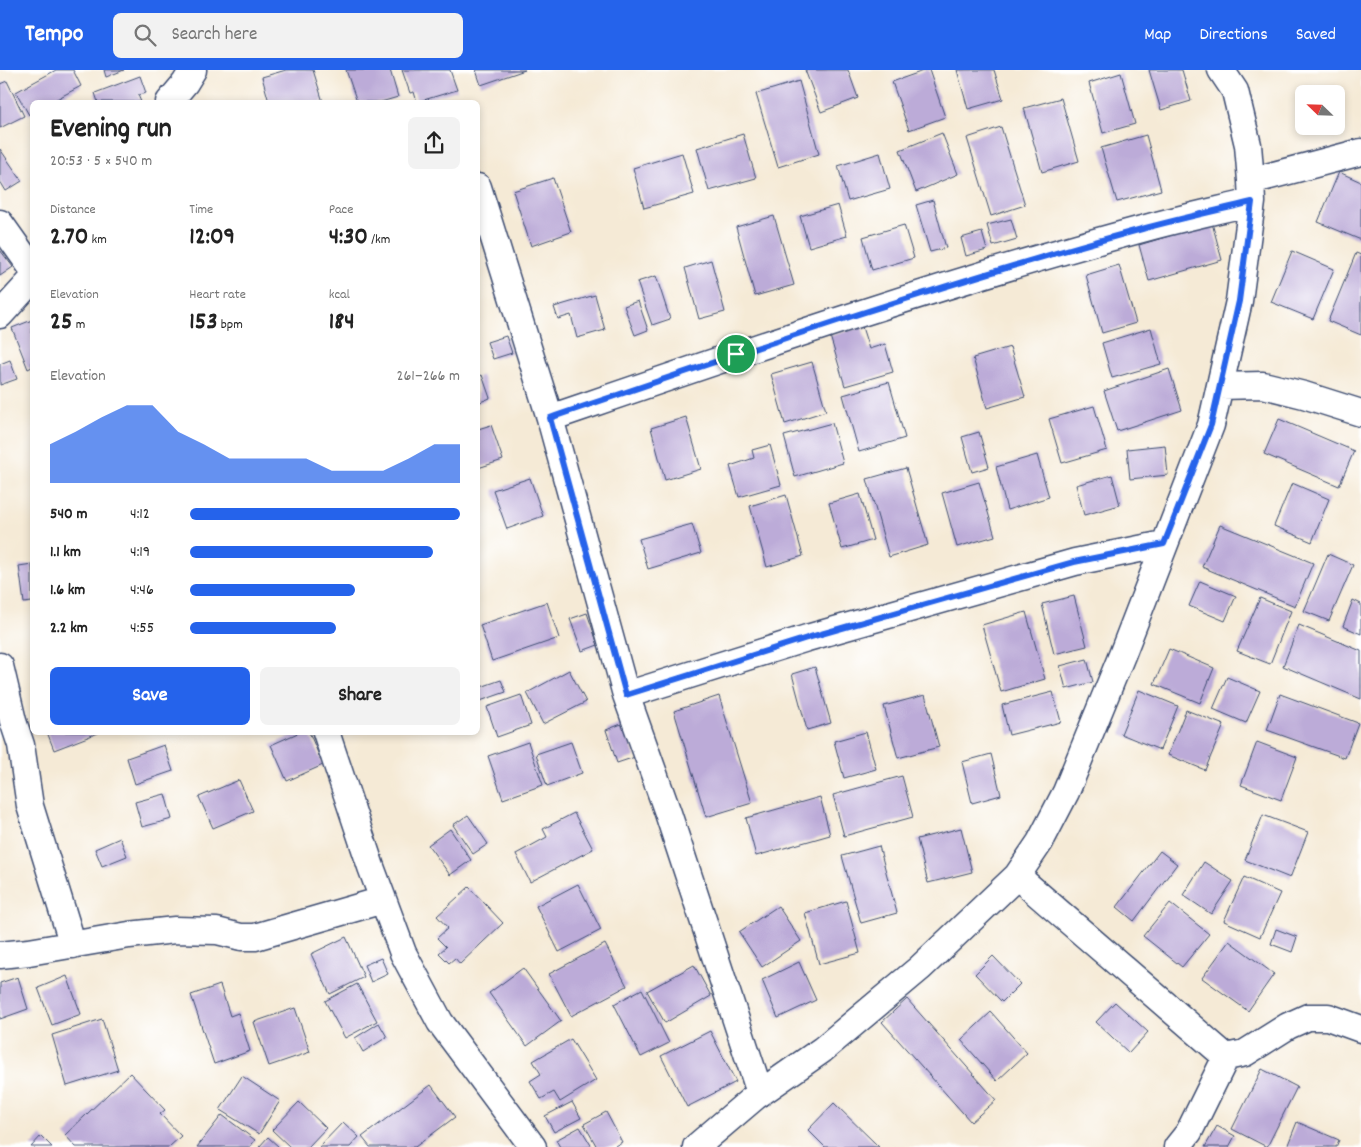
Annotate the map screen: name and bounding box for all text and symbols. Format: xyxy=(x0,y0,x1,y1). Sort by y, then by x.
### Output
search box xyxy=(113,13,463,58)
text: Tempo xyxy=(25,18,83,52)
icon: search xyxy=(131,21,159,49)
text: Search here xyxy=(171,22,257,49)
text: Map xyxy=(1144,23,1171,48)
text: Directions xyxy=(1199,23,1268,48)
text: Saved xyxy=(1296,23,1336,48)
north arrow xyxy=(1295,85,1345,135)
map controls xyxy=(1295,85,1345,135)
text: Evening run xyxy=(50,111,172,151)
button: share xyxy=(408,117,460,169)
text: 20:53 · 5 × 540 m xyxy=(50,150,152,173)
text: Distance xyxy=(50,200,96,220)
text: Time xyxy=(189,200,213,220)
text: Pace xyxy=(329,200,353,220)
text: 2.70 xyxy=(50,220,88,256)
text: 12:09 xyxy=(189,220,235,256)
text: 4:30 xyxy=(329,220,368,256)
text: km xyxy=(88,230,107,250)
text: /km xyxy=(368,230,390,250)
text: Elevation xyxy=(50,285,99,305)
text: Heart rate xyxy=(189,285,246,305)
text: kcal xyxy=(329,285,350,305)
text: 25 xyxy=(50,305,73,341)
text: 153 xyxy=(189,305,217,341)
text: 184 xyxy=(329,305,355,341)
text: m xyxy=(73,315,85,335)
text: bpm xyxy=(217,315,243,335)
pin xyxy=(715,333,757,375)
icon: arrive xyxy=(722,340,750,368)
text: Elevation xyxy=(50,365,106,388)
text: 261–266 m xyxy=(396,365,460,388)
text: 540 m xyxy=(50,503,87,526)
text: 4:12 xyxy=(130,503,150,526)
text: 1.1 km xyxy=(50,541,81,564)
text: 4:19 xyxy=(130,541,150,564)
text: 1.6 km xyxy=(50,579,85,602)
text: 4:46 xyxy=(130,579,154,602)
text: 2.2 km xyxy=(50,617,88,640)
text: 4:55 xyxy=(130,617,154,640)
button: Save xyxy=(50,667,250,725)
button: Share xyxy=(260,667,460,725)

